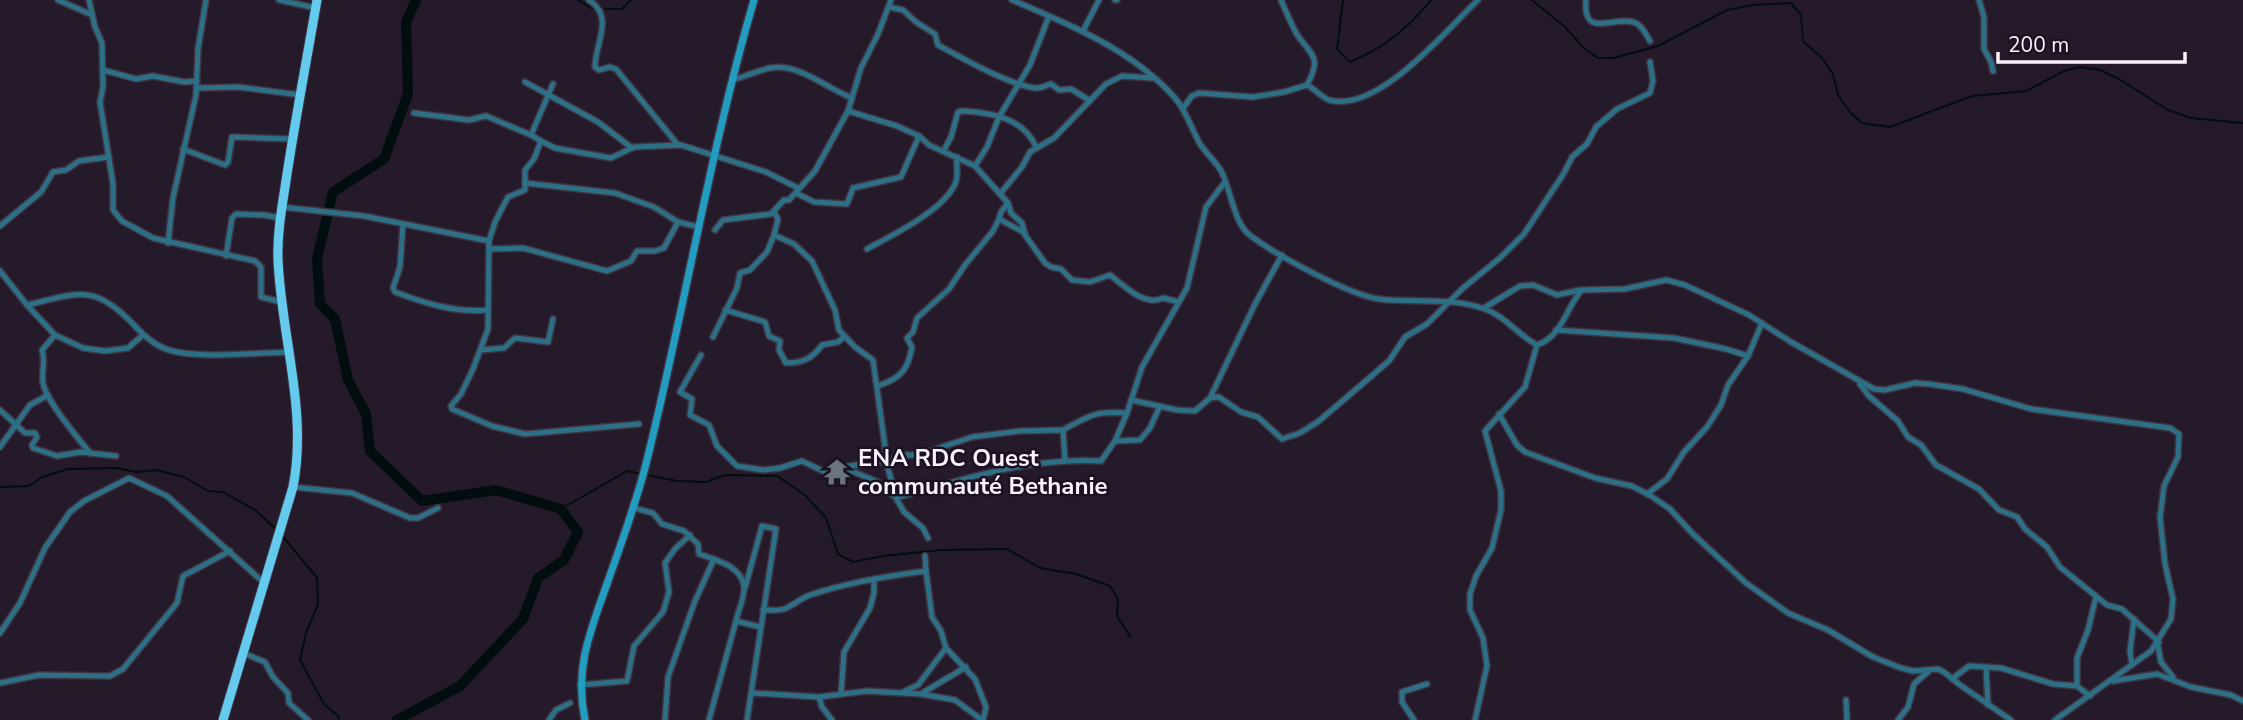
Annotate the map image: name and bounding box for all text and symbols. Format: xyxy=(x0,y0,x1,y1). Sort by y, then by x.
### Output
scale bar xyxy=(1998,21,2185,65)
text: 200 m xyxy=(2008,31,2069,59)
place label: ENA RDC Ouest communauté Bethanie xyxy=(858,442,1108,502)
temple icon: ENA RDC Ouest communauté Bethanie xyxy=(822,457,852,487)

